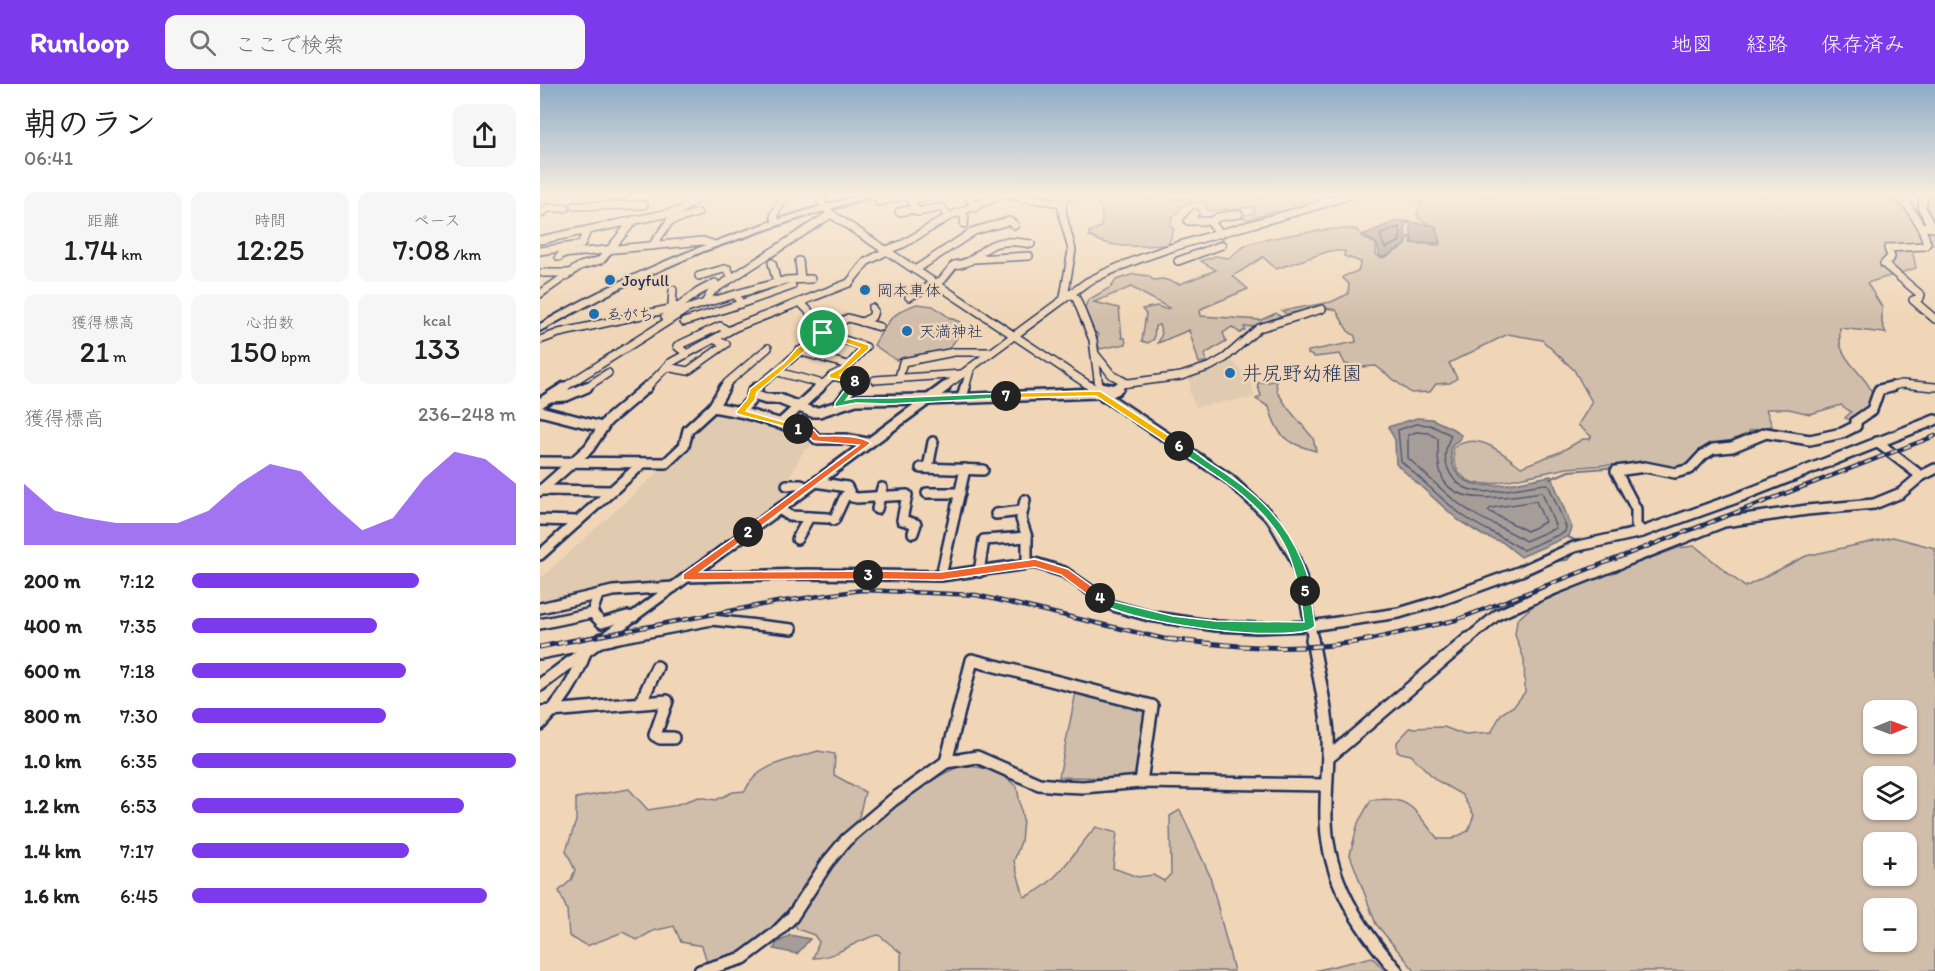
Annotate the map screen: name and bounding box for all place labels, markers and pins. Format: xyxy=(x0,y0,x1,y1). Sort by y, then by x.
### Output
place label: Joyfull xyxy=(622,271,669,290)
marker: Joyfull xyxy=(603,273,617,287)
place label: 岡本車体 xyxy=(877,281,941,300)
marker: 岡本車体 xyxy=(858,283,872,297)
place label: ゑがち xyxy=(606,305,654,324)
marker: ゑがち xyxy=(587,307,601,321)
pin xyxy=(797,307,848,358)
place label: 天満神社 xyxy=(919,322,983,341)
marker: 天満神社 xyxy=(900,324,914,338)
place label: 井尻野幼稚園 xyxy=(1242,361,1362,385)
pin: 8 xyxy=(840,366,870,396)
marker: 井尻野幼稚園 xyxy=(1223,366,1237,380)
pin: 7 xyxy=(991,381,1021,411)
pin: 1 xyxy=(783,414,813,444)
pin: 6 xyxy=(1164,431,1194,461)
pin: 2 xyxy=(733,517,763,547)
pin: 3 xyxy=(853,560,883,590)
pin: 5 xyxy=(1290,576,1320,606)
pin: 4 xyxy=(1085,583,1115,613)

